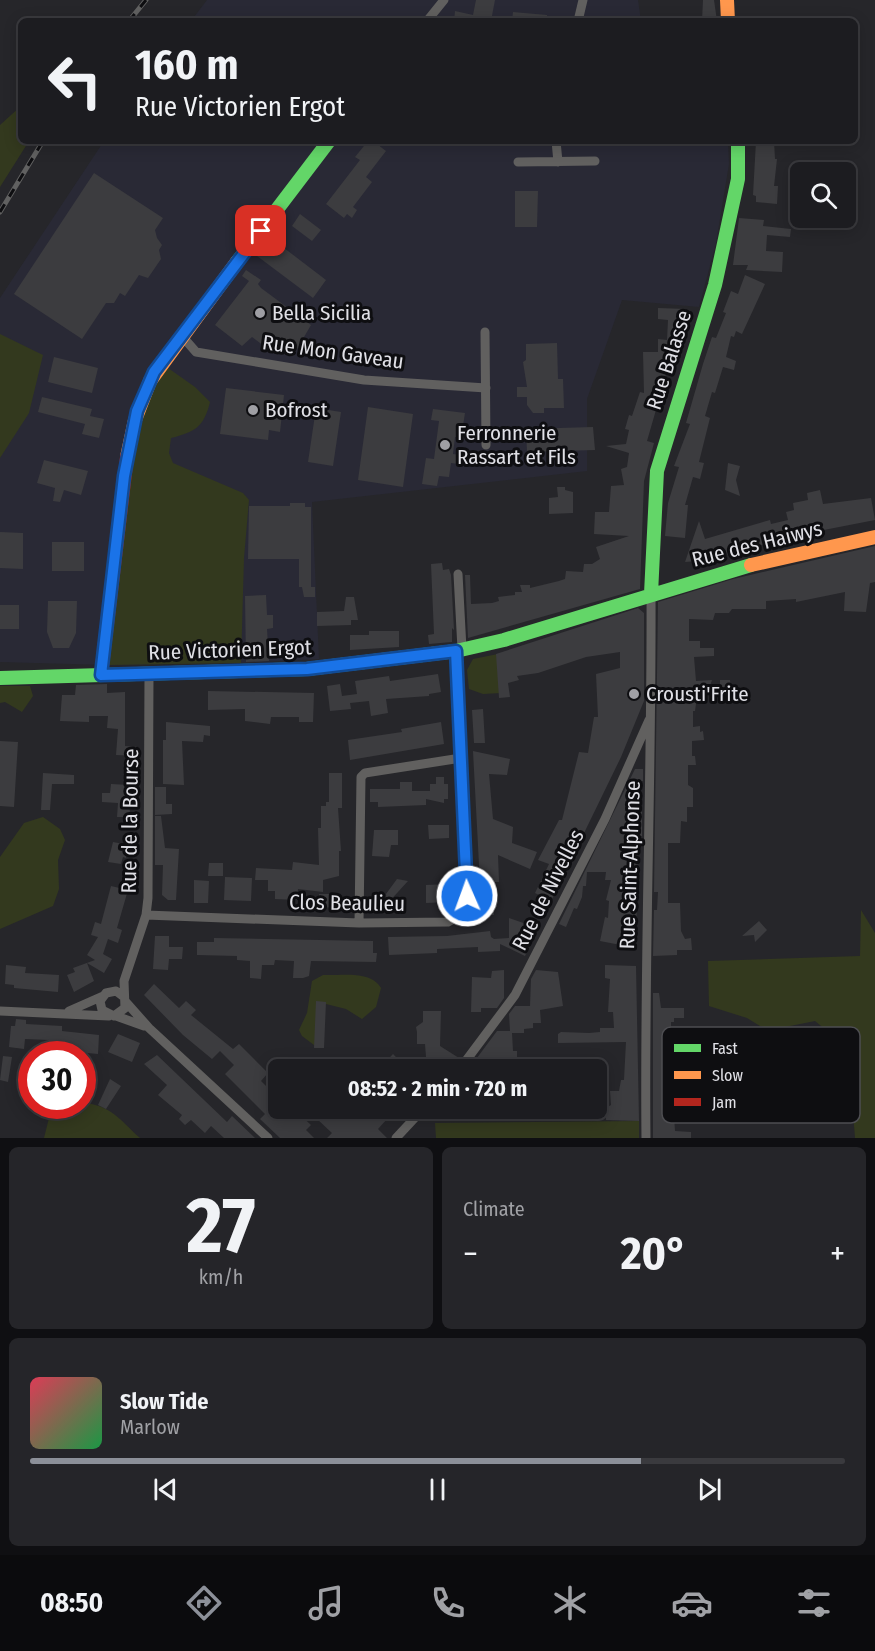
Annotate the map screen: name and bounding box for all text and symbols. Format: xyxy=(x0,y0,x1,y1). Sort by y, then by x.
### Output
text: 160 m xyxy=(135,40,238,90)
icon: left xyxy=(36,42,114,120)
text: Rue Victorien Ergot xyxy=(135,91,345,123)
map controls xyxy=(790,162,856,228)
button: search xyxy=(790,162,856,228)
pin xyxy=(235,205,286,256)
icon: arrive xyxy=(244,214,277,247)
place label: Bella Sicilia xyxy=(272,300,371,326)
marker: Bella Sicilia xyxy=(253,306,267,320)
street label: Rue Balasse xyxy=(641,307,697,413)
street label: Rue Mon Gaveau xyxy=(261,329,405,375)
place label: Bofrost xyxy=(265,397,328,423)
marker: Bofrost xyxy=(246,403,260,417)
place label: Ferronnerie Rassart et Fils xyxy=(457,420,576,470)
marker: Ferronnerie Rassart et Fils xyxy=(438,438,452,452)
street label: Rue des Haiwys xyxy=(689,515,825,573)
street label: Rue Victorien Ergot xyxy=(148,634,312,666)
place label: Crousti'Frite xyxy=(646,681,749,707)
marker: Crousti'Frite xyxy=(627,687,641,701)
street label: Rue de la Bourse xyxy=(116,748,144,894)
street label: Rue Saint-Alphonse xyxy=(614,780,646,950)
street label: Rue de Nivelles xyxy=(506,825,590,955)
position arrow xyxy=(435,864,499,928)
street label: Clos Beaulieu xyxy=(289,889,405,917)
legend xyxy=(662,1027,860,1123)
text: Fast xyxy=(712,1039,739,1058)
speed limit sign: 30 xyxy=(18,1041,96,1119)
text: Slow xyxy=(712,1066,743,1085)
text: 08:52 · 2 min · 720 m xyxy=(348,1075,527,1102)
text: Jam xyxy=(712,1093,737,1112)
text: 27 xyxy=(187,1179,255,1273)
text: Climate xyxy=(463,1197,525,1221)
text: 20° xyxy=(621,1227,687,1281)
text: − xyxy=(463,1234,478,1274)
text: + xyxy=(830,1234,845,1274)
text: km/h xyxy=(199,1265,243,1289)
text: Slow Tide xyxy=(120,1388,208,1415)
text: Marlow xyxy=(120,1415,180,1439)
icon: previous xyxy=(149,1473,182,1506)
icon: pause xyxy=(421,1473,454,1506)
icon: next xyxy=(693,1473,726,1506)
icon: directions xyxy=(183,1582,225,1624)
icon: music xyxy=(305,1582,347,1624)
icon: phone xyxy=(427,1582,469,1624)
icon: climate xyxy=(549,1582,591,1624)
icon: car xyxy=(671,1582,713,1624)
icon: filters xyxy=(793,1582,835,1624)
text: 08:50 xyxy=(40,1587,103,1619)

